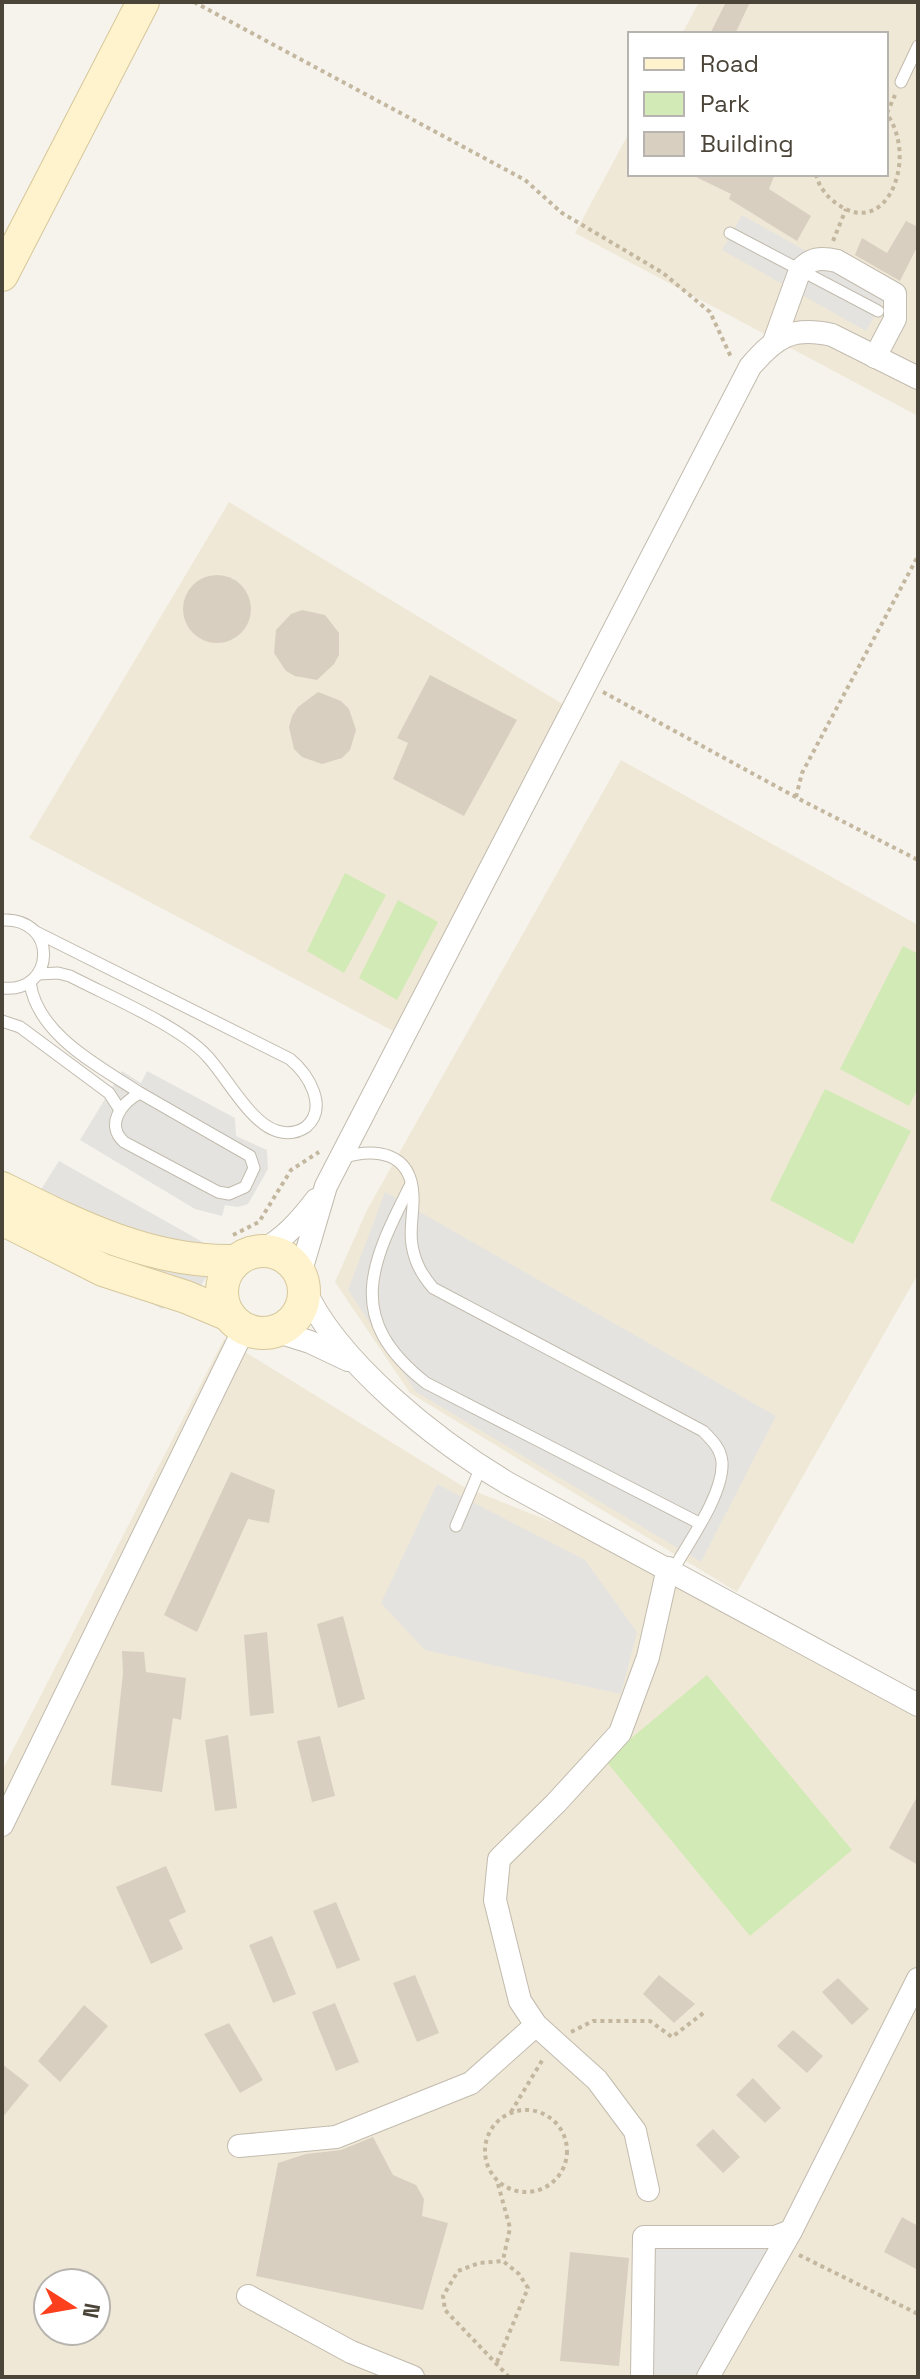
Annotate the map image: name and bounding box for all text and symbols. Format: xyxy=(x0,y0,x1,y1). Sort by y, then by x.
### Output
legend xyxy=(628,32,888,176)
text: Road xyxy=(700,48,759,79)
text: Park xyxy=(700,88,750,119)
text: Building xyxy=(700,128,794,159)
north arrow xyxy=(32,2267,112,2347)
text: N xyxy=(76,2301,107,2321)

